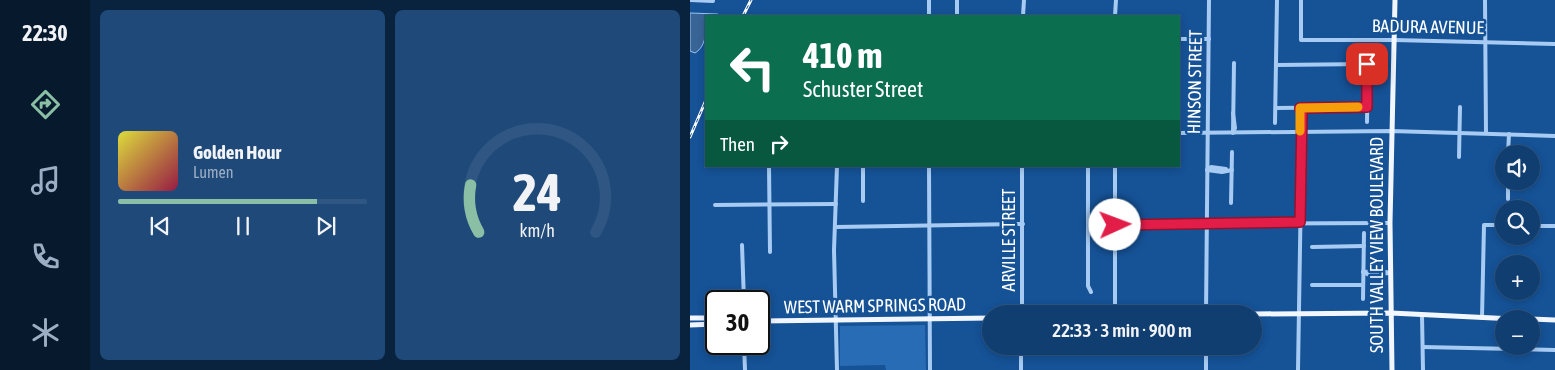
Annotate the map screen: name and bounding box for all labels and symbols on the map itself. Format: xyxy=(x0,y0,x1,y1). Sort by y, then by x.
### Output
street label: BADURA AVENUE xyxy=(1372,15,1485,38)
street label: HINSON STREET xyxy=(1183,29,1206,134)
pin xyxy=(1346,43,1388,85)
street label: SOUTH VALLEY VIEW BOULEVARD xyxy=(1366,137,1387,353)
street label: ARVILLE STREET xyxy=(998,189,1019,291)
position arrow xyxy=(1088,198,1140,250)
speed limit sign: 30 xyxy=(705,290,770,355)
street label: WEST WARM SPRINGS ROAD xyxy=(784,293,966,318)

